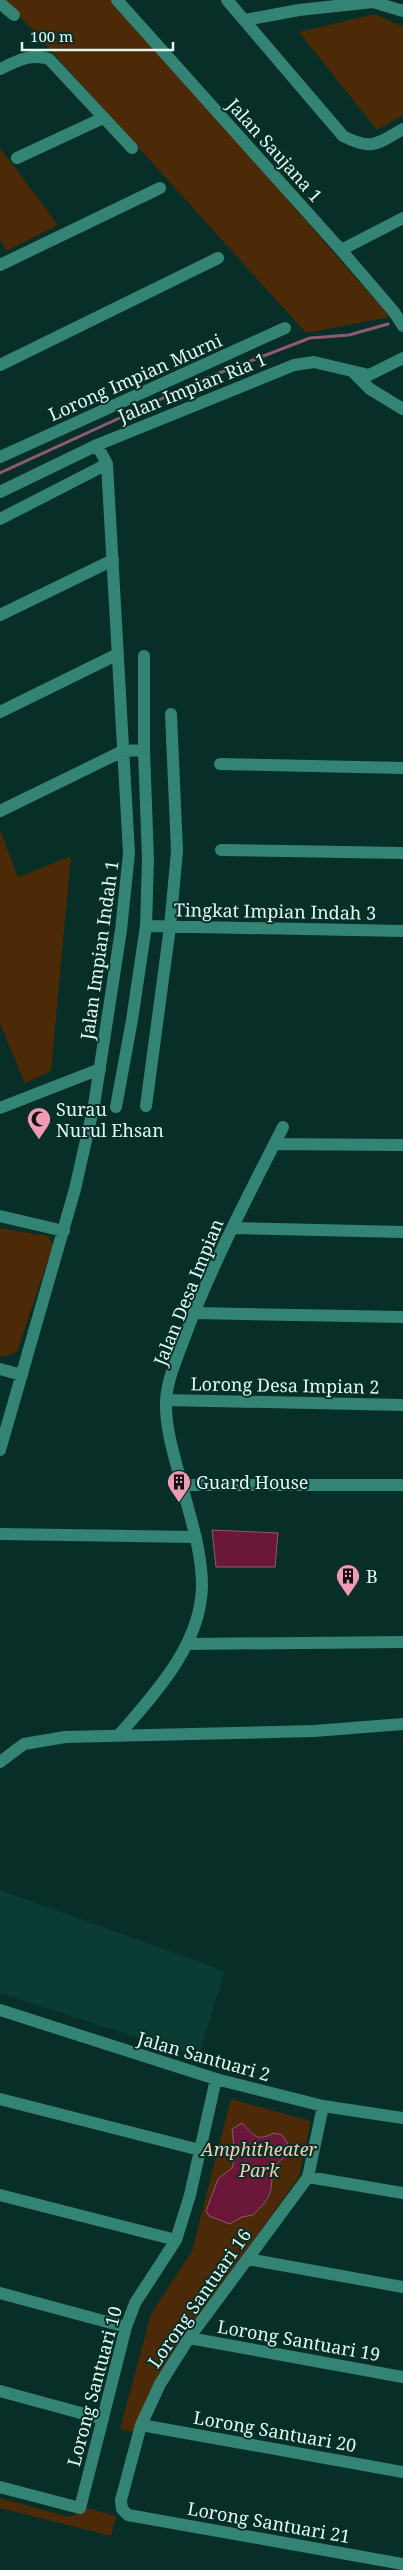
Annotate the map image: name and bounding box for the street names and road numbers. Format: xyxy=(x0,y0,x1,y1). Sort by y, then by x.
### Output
street label: Jalan Saujana 1 xyxy=(221,92,328,207)
street label: Lorong Impian Murni xyxy=(44,328,226,426)
street label: Jalan Impian Ria 1 xyxy=(113,346,270,428)
street label: Jalan Impian Indah 1 xyxy=(74,859,123,1042)
street label: Tingkat Impian Indah 3 xyxy=(174,897,376,925)
street label: Jalan Desa Impian xyxy=(147,1215,229,1370)
street label: Lorong Desa Impian 2 xyxy=(190,1371,380,1399)
street label: Jalan Santuari 2 xyxy=(134,2025,273,2086)
street label: Lorong Santuari 16 xyxy=(142,2224,256,2372)
street label: Lorong Santuari 10 xyxy=(61,2303,127,2469)
street label: Lorong Santuari 19 xyxy=(216,2314,382,2366)
street label: Lorong Santuari 20 xyxy=(192,2405,358,2457)
street label: Lorong Santuari 21 xyxy=(186,2496,352,2548)

